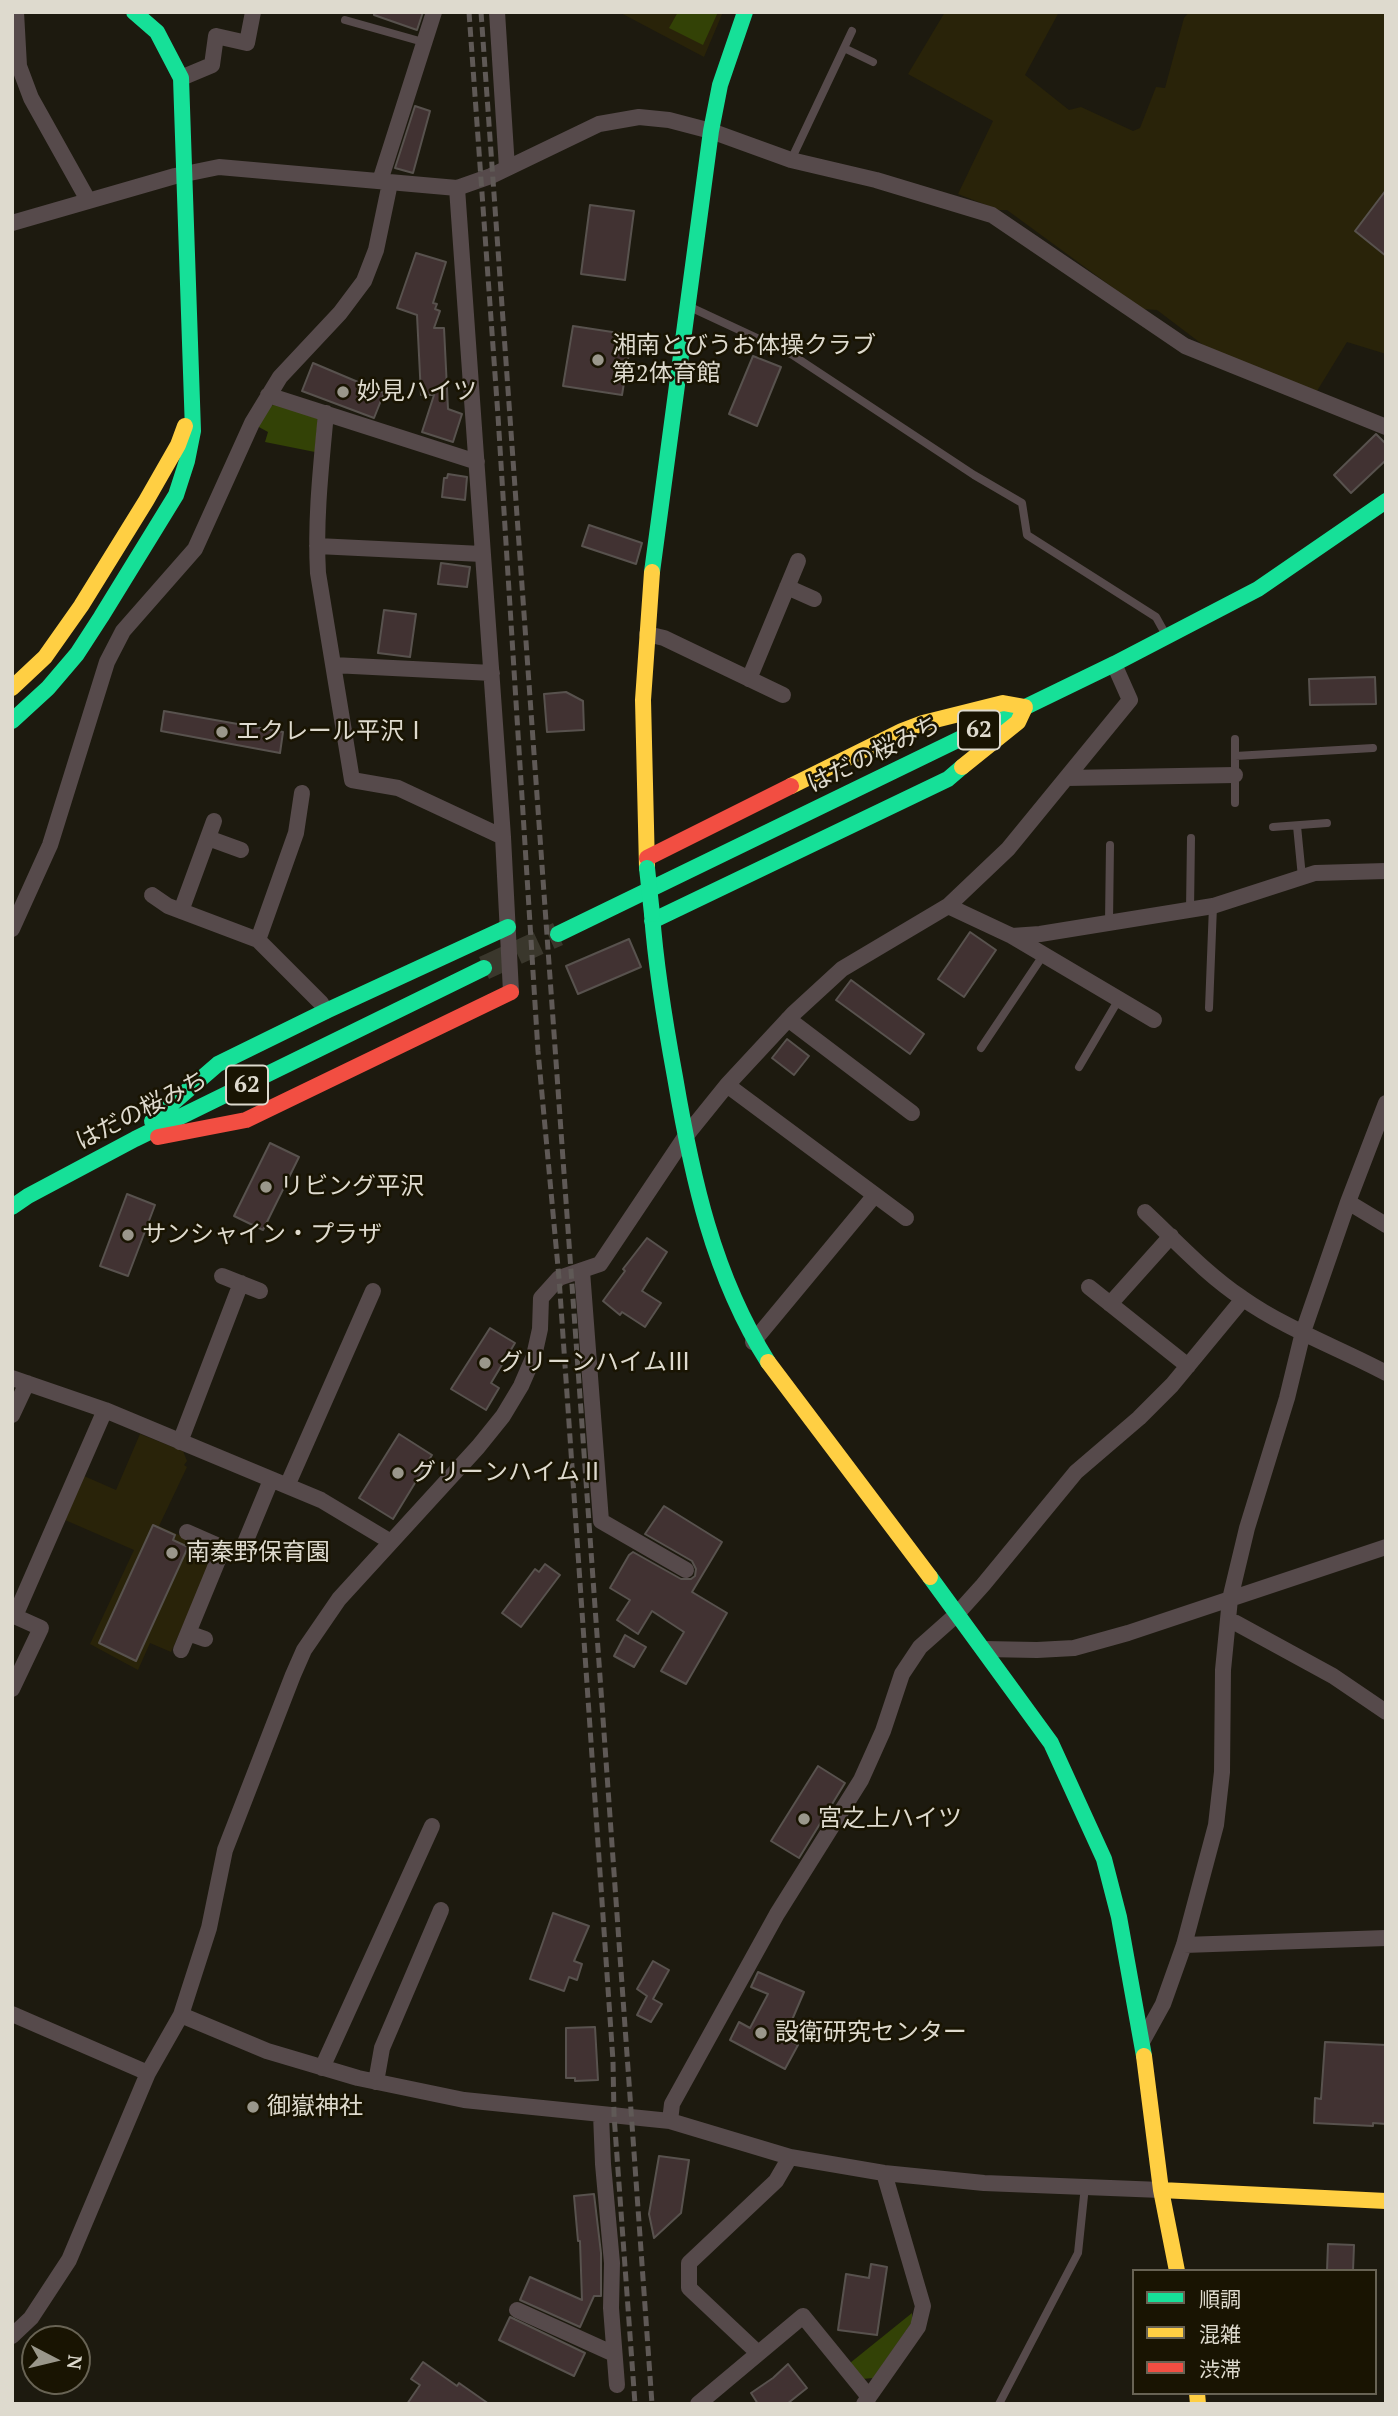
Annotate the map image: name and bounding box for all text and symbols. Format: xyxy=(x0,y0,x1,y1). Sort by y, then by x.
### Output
place label: 湘南とびうお体操クラブ 第2体育館 xyxy=(612,332,876,388)
marker: 湘南とびうお体操クラブ 第2体育館 xyxy=(590,352,606,368)
place label: 妙見ハイツ xyxy=(357,378,477,406)
marker: 妙見ハイツ xyxy=(335,384,351,400)
street label: はだの桜みち xyxy=(803,710,945,800)
road number: 62 xyxy=(958,710,1000,750)
place label: エクレール平沢Ⅰ xyxy=(236,718,428,746)
marker: エクレール平沢Ⅰ xyxy=(214,724,230,740)
street label: はだの桜みち xyxy=(71,1065,213,1157)
road number: 62 xyxy=(226,1066,268,1104)
place label: リビング平沢 xyxy=(280,1173,424,1201)
marker: リビング平沢 xyxy=(258,1179,274,1195)
place label: サンシャイン・プラザ xyxy=(142,1221,382,1249)
marker: サンシャイン・プラザ xyxy=(120,1227,136,1243)
place label: グリーンハイムⅢ xyxy=(499,1349,691,1377)
marker: グリーンハイムⅢ xyxy=(477,1355,493,1371)
place label: グリーンハイムⅡ xyxy=(412,1459,604,1487)
marker: グリーンハイムⅡ xyxy=(390,1465,406,1481)
place label: 南秦野保育園 xyxy=(186,1539,330,1567)
marker: 南秦野保育園 xyxy=(164,1545,180,1561)
place label: 宮之上ハイツ xyxy=(818,1805,962,1833)
marker: 宮之上ハイツ xyxy=(796,1811,812,1827)
place label: 設衛研究センター xyxy=(775,2019,967,2047)
marker: 設衛研究センター xyxy=(753,2025,769,2041)
place label: 御嶽神社 xyxy=(267,2093,363,2121)
marker: 御嶽神社 xyxy=(245,2099,261,2115)
legend xyxy=(1132,2269,1377,2395)
text: 順調 xyxy=(1199,2285,1241,2313)
text: 混雑 xyxy=(1199,2320,1241,2348)
north arrow xyxy=(21,2325,91,2395)
text: N xyxy=(62,2354,89,2371)
text: 渋滞 xyxy=(1199,2355,1241,2383)

